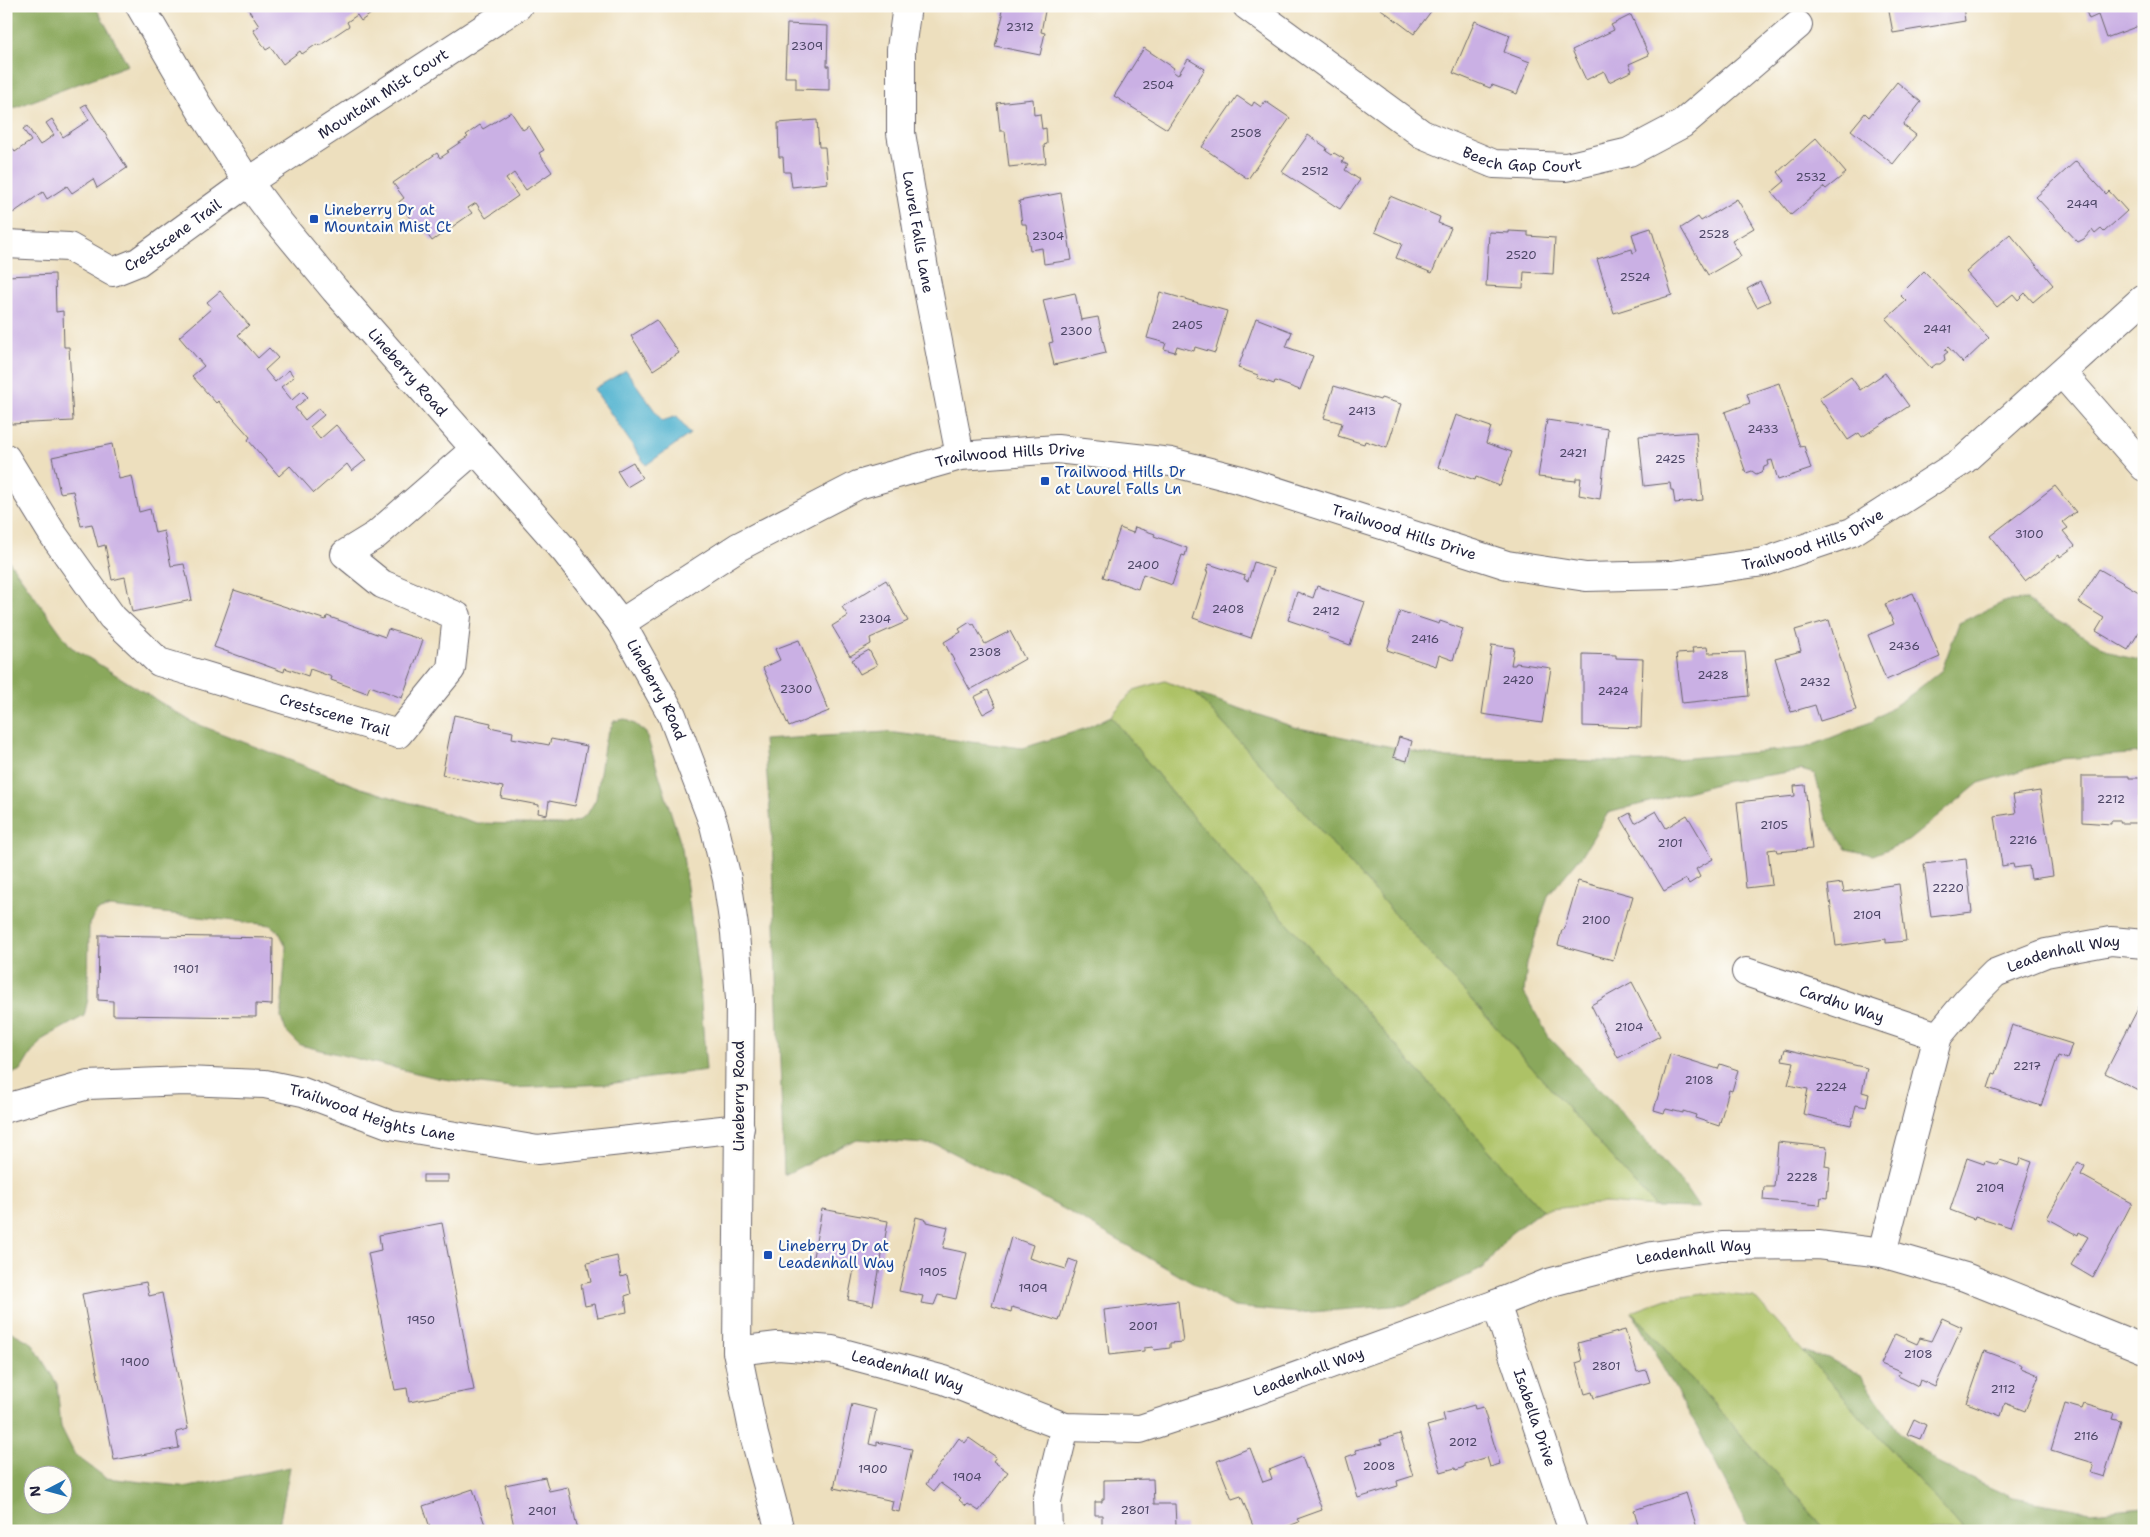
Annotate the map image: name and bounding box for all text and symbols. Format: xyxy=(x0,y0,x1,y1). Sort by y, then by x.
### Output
house number: 2312 xyxy=(1006,19,1034,35)
house number: 2309 xyxy=(791,38,823,54)
street label: Mountain Mist Court xyxy=(314,44,452,144)
house number: 2504 xyxy=(1142,77,1174,93)
house number: 2508 xyxy=(1230,125,1262,141)
street label: Beech Gap Court xyxy=(1459,142,1584,177)
house number: 2512 xyxy=(1301,163,1329,179)
house number: 2532 xyxy=(1796,169,1826,185)
street label: Laurel Falls Lane xyxy=(898,170,938,295)
street label: Crestscene Trail xyxy=(121,194,226,276)
house number: 2449 xyxy=(2066,196,2098,212)
place label: Lineberry Dr at Mountain Mist Ct xyxy=(324,200,451,237)
marker: Lineberry Dr at Mountain Mist Ct xyxy=(308,213,320,225)
house number: 2528 xyxy=(1698,226,1730,242)
house number: 2304 xyxy=(1032,228,1064,244)
house number: 2520 xyxy=(1505,247,1537,263)
house number: 2524 xyxy=(1620,269,1650,285)
house number: 2405 xyxy=(1171,317,1203,333)
house number: 2441 xyxy=(1923,321,1951,337)
house number: 2300 xyxy=(1060,323,1092,339)
street label: Lineberry Road xyxy=(363,324,452,421)
house number: 2413 xyxy=(1348,403,1376,419)
house number: 2433 xyxy=(1747,421,1779,437)
street label: Trailwood Hills Drive xyxy=(933,439,1086,472)
house number: 2421 xyxy=(1559,445,1587,461)
house number: 2425 xyxy=(1655,451,1685,467)
place label: Trailwood Hills Dr at Laurel Falls Ln xyxy=(1055,462,1186,499)
marker: Trailwood Hills Dr at Laurel Falls Ln xyxy=(1039,475,1051,487)
street label: Trailwood Hills Drive xyxy=(1329,500,1479,565)
street label: Trailwood Hills Drive xyxy=(1740,504,1887,575)
house number: 3100 xyxy=(2014,526,2044,542)
house number: 2400 xyxy=(1127,557,1159,573)
house number: 2408 xyxy=(1212,601,1244,617)
house number: 2412 xyxy=(1312,603,1340,619)
house number: 2304 xyxy=(859,611,891,627)
house number: 2416 xyxy=(1411,631,1439,647)
street label: Lineberry Road xyxy=(622,636,691,743)
house number: 2436 xyxy=(1888,638,1920,654)
house number: 2308 xyxy=(969,644,1001,660)
house number: 2428 xyxy=(1697,667,1729,683)
house number: 2420 xyxy=(1502,672,1534,688)
house number: 2432 xyxy=(1799,674,1831,690)
house number: 2300 xyxy=(780,681,812,697)
house number: 2424 xyxy=(1597,683,1629,699)
street label: Crestscene Trail xyxy=(277,689,393,741)
house number: 2212 xyxy=(2097,791,2125,807)
house number: 2105 xyxy=(1760,817,1788,833)
house number: 2216 xyxy=(2009,832,2037,848)
house number: 2101 xyxy=(1657,835,1683,851)
house number: 2220 xyxy=(1932,880,1964,896)
house number: 2109 xyxy=(1853,907,1881,923)
house number: 2100 xyxy=(1581,912,1611,928)
street label: Leadenhall Way xyxy=(2004,931,2121,977)
house number: 1901 xyxy=(173,961,199,977)
street label: Cardhu Way xyxy=(1797,980,1887,1027)
house number: 2104 xyxy=(1615,1019,1643,1035)
street label: Lineberry Road xyxy=(729,1040,749,1152)
house number: 2217 xyxy=(2013,1058,2041,1074)
house number: 2108 xyxy=(1684,1072,1714,1088)
street label: Trailwood Heights Lane xyxy=(288,1079,457,1146)
house number: 2224 xyxy=(1815,1079,1847,1095)
house number: 2228 xyxy=(1786,1169,1818,1185)
house number: 2109 xyxy=(1976,1180,2004,1196)
place label: Lineberry Dr at Leadenhall Way xyxy=(778,1236,894,1273)
street label: Leadenhall Way xyxy=(1634,1236,1752,1270)
marker: Lineberry Dr at Leadenhall Way xyxy=(762,1249,774,1261)
house number: 1905 xyxy=(919,1264,947,1280)
house number: 1909 xyxy=(1018,1280,1048,1296)
house number: 1950 xyxy=(407,1312,435,1328)
house number: 2001 xyxy=(1128,1318,1158,1334)
street label: Leadenhall Way xyxy=(1250,1343,1367,1401)
street label: Leadenhall Way xyxy=(849,1346,967,1397)
house number: 2108 xyxy=(1903,1346,1933,1362)
house number: 1900 xyxy=(120,1354,150,1370)
house number: 2801 xyxy=(1591,1358,1621,1374)
street label: Isabella Drive xyxy=(1509,1366,1560,1469)
house number: 2112 xyxy=(1990,1381,2016,1397)
house number: 2116 xyxy=(2073,1428,2099,1444)
house number: 2012 xyxy=(1449,1434,1477,1450)
house number: 2008 xyxy=(1363,1458,1395,1474)
house number: 1900 xyxy=(858,1461,888,1477)
north arrow xyxy=(22,1464,72,1514)
house number: 1904 xyxy=(952,1469,982,1485)
text: N xyxy=(26,1485,45,1498)
house number: 2801 xyxy=(1120,1502,1150,1518)
house number: 2901 xyxy=(527,1503,557,1519)

